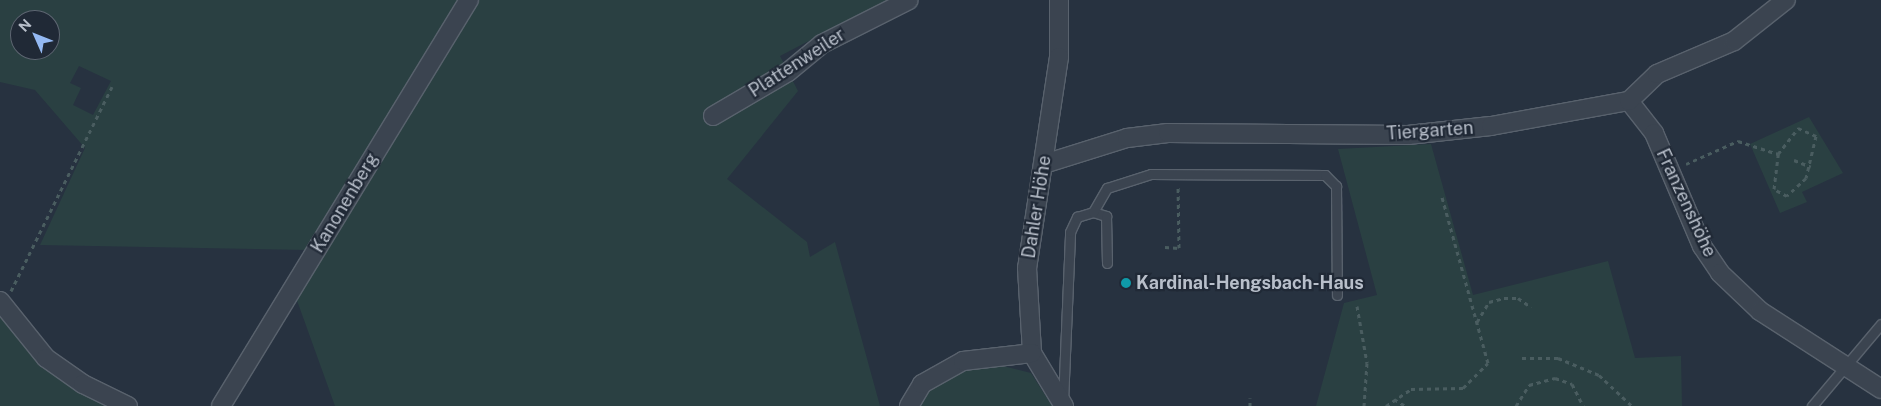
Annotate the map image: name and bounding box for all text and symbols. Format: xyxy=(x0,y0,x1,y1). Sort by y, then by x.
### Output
north arrow xyxy=(10,10,60,60)
text: N xyxy=(15,16,34,35)
street label: Plattenweiler xyxy=(745,24,849,102)
street label: Tiergarten xyxy=(1386,117,1474,145)
street label: Franzenshöhe xyxy=(1651,145,1721,261)
street label: Kanonenberg xyxy=(307,149,383,257)
street label: Dahler Höhe xyxy=(1018,154,1056,260)
place label: Kardinal-Hengsbach-Haus xyxy=(1136,272,1364,294)
marker: Kardinal-Hengsbach-Haus xyxy=(1120,277,1132,289)

